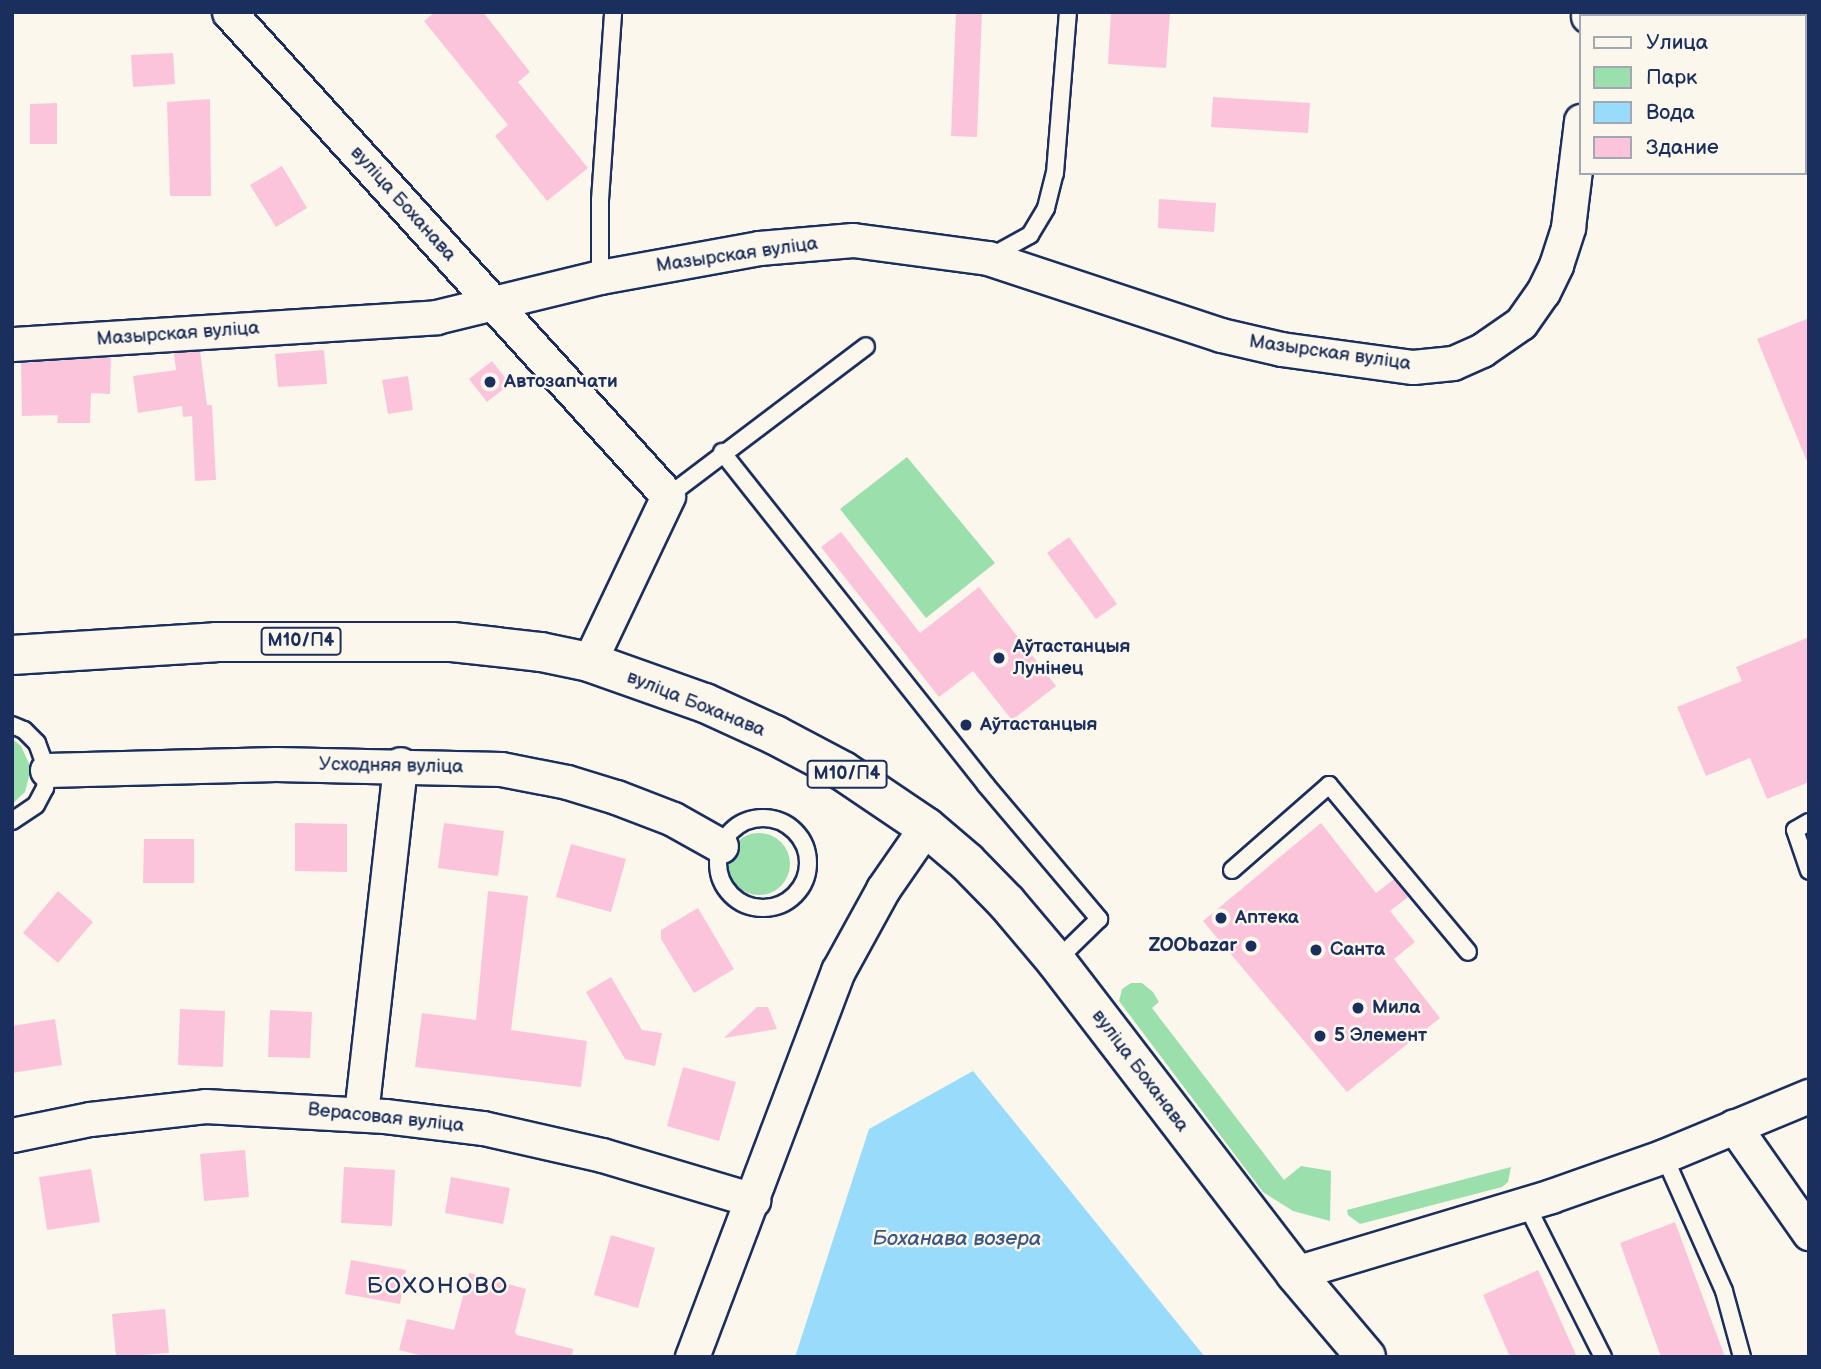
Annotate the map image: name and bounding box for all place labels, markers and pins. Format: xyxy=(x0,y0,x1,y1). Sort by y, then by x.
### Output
place label: Автозапчати xyxy=(504,371,618,393)
marker: Автозапчати xyxy=(482,374,498,390)
place label: Аўтастанцыя Лунінец xyxy=(1013,636,1131,680)
marker: Аўтастанцыя Лунінец xyxy=(991,650,1007,666)
place label: Аўтастанцыя xyxy=(980,714,1098,736)
marker: Аўтастанцыя xyxy=(958,717,974,733)
place label: Аптека xyxy=(1235,907,1299,929)
marker: Аптека xyxy=(1213,910,1229,926)
place label: ZOObazar xyxy=(1148,935,1237,957)
marker: ZOObazar xyxy=(1243,938,1259,954)
place label: Санта xyxy=(1330,939,1385,961)
marker: Санта xyxy=(1308,942,1324,958)
place label: Мила xyxy=(1372,997,1420,1019)
marker: Мила xyxy=(1350,1000,1366,1016)
place label: 5 Элемент xyxy=(1334,1025,1427,1047)
marker: 5 Элемент xyxy=(1312,1028,1328,1044)

